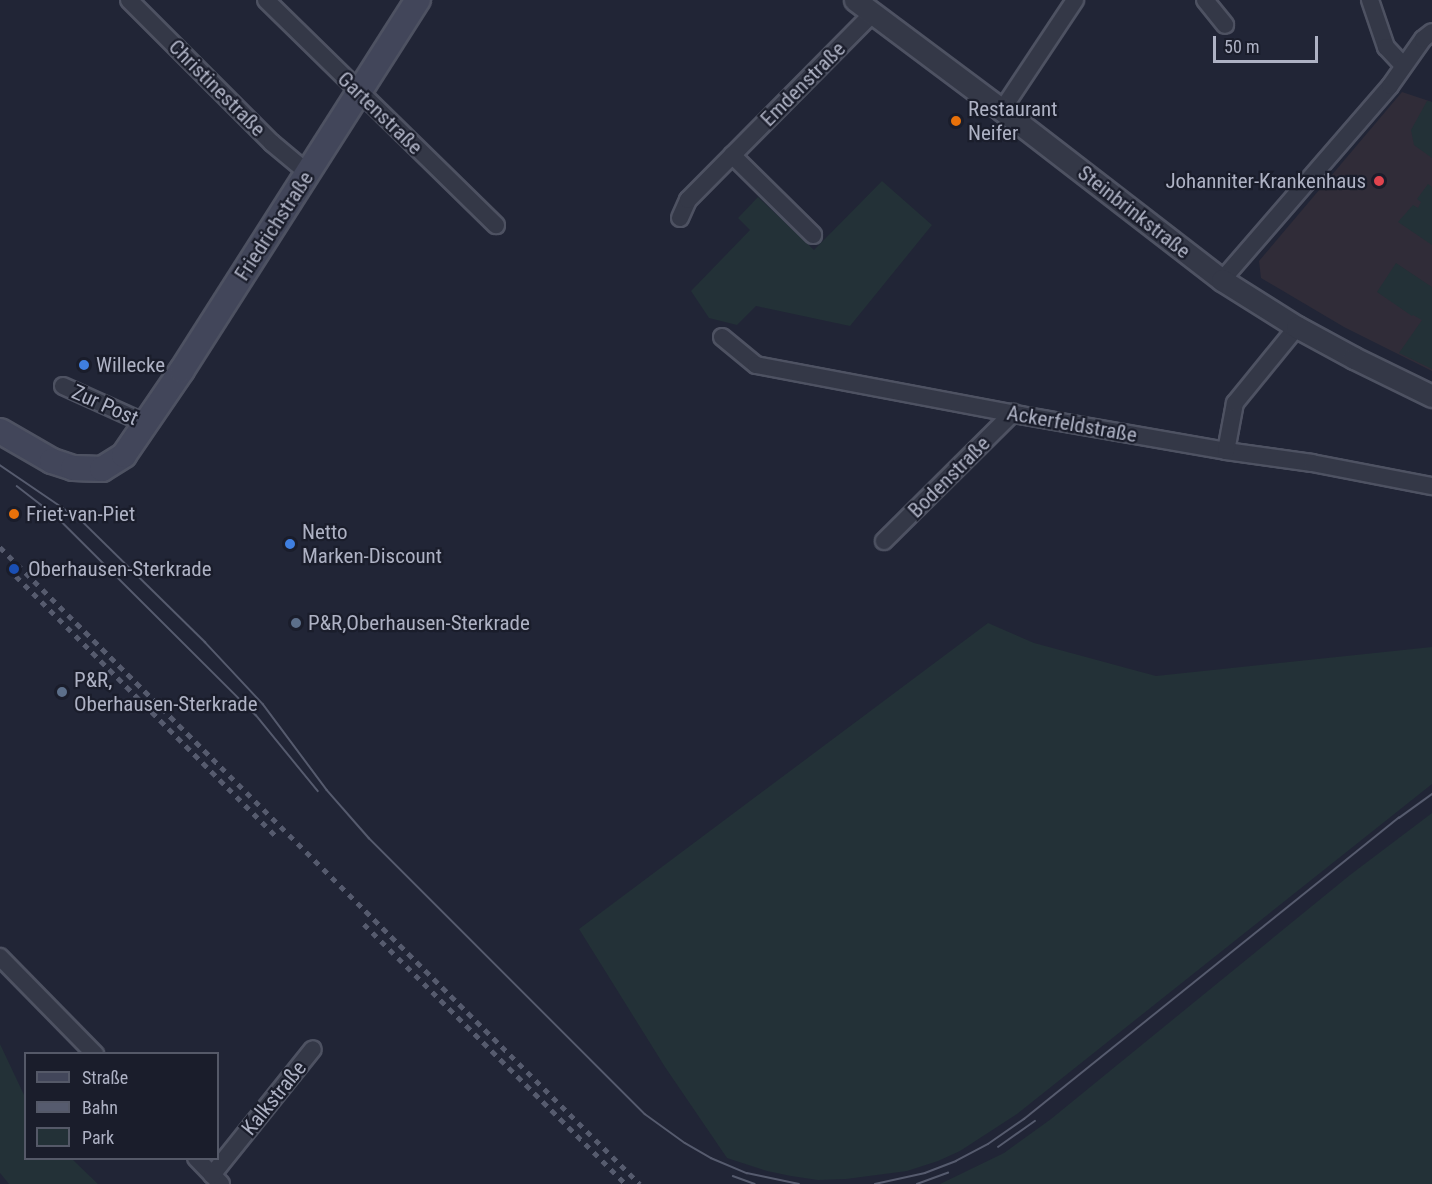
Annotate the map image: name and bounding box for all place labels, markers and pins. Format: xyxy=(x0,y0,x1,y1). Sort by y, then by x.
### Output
place label: Restaurant Neifer xyxy=(968,96,1057,146)
marker: Restaurant Neifer xyxy=(949,114,963,128)
place label: Johanniter-Krankenhaus xyxy=(1165,168,1366,194)
marker: Johanniter-Krankenhaus xyxy=(1370,172,1388,190)
place label: Willecke xyxy=(96,352,165,378)
marker: Willecke xyxy=(77,358,91,372)
place label: Friet-van-Piet xyxy=(26,501,135,527)
marker: Friet-van-Piet xyxy=(7,507,21,521)
place label: Netto Marken-Discount xyxy=(302,519,442,569)
marker: Netto Marken-Discount xyxy=(283,537,297,551)
place label: Oberhausen-Sterkrade xyxy=(28,556,211,582)
marker: Oberhausen-Sterkrade xyxy=(5,560,23,578)
place label: P&R,Oberhausen-Sterkrade xyxy=(308,610,530,636)
marker: P&R,Oberhausen-Sterkrade xyxy=(289,616,303,630)
place label: P&R, Oberhausen-Sterkrade xyxy=(74,667,257,717)
marker: P&R, Oberhausen-Sterkrade xyxy=(55,685,69,699)

